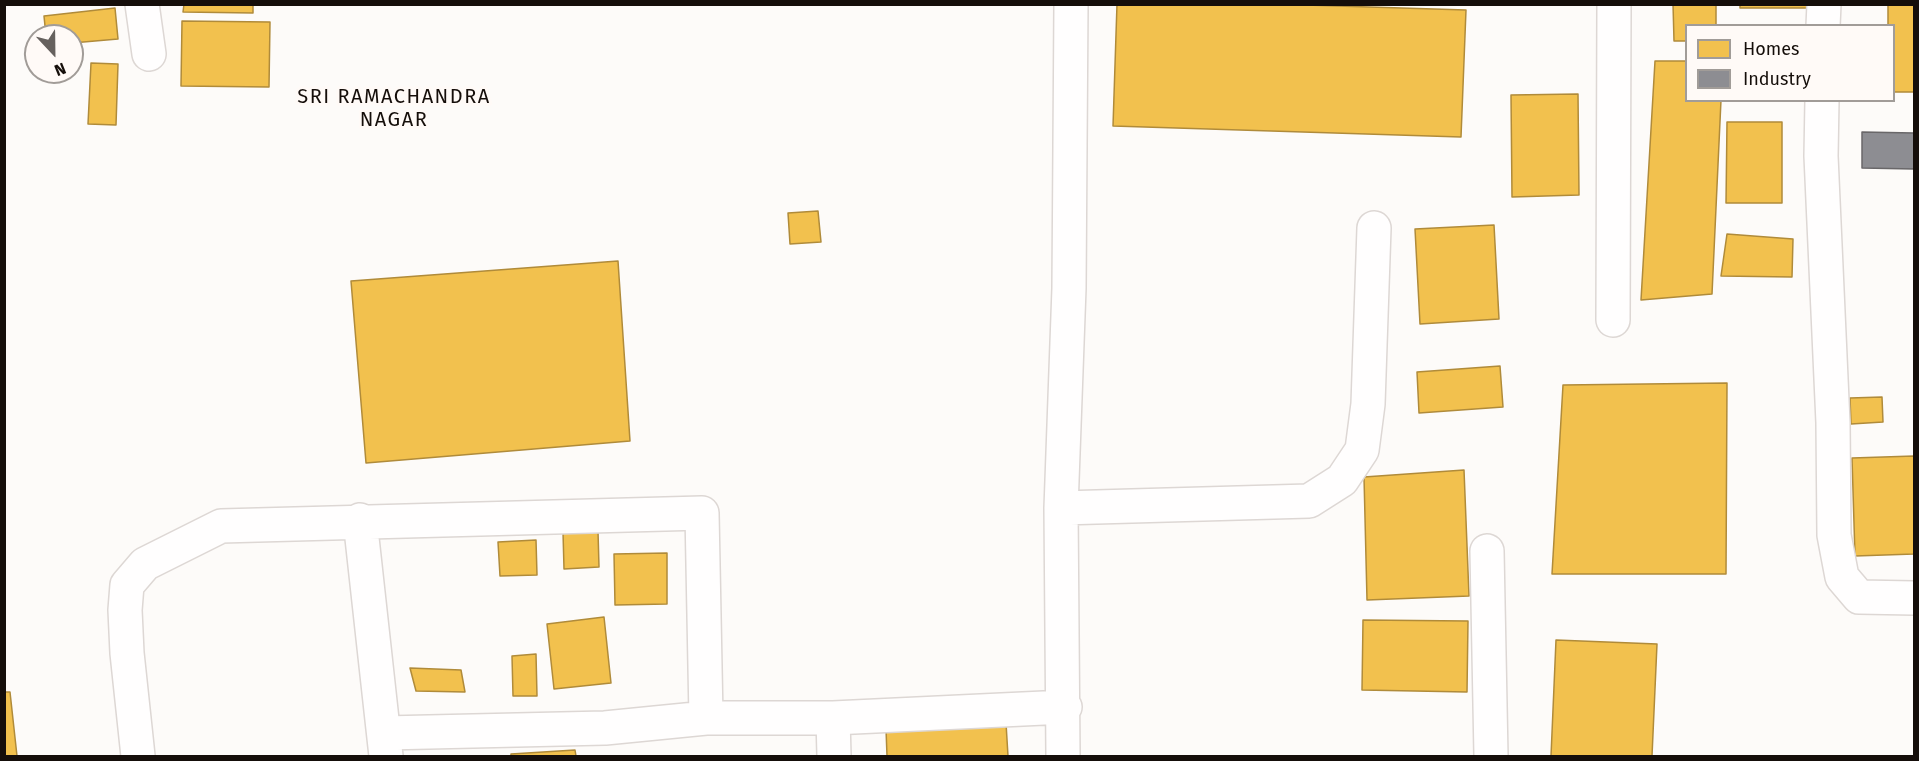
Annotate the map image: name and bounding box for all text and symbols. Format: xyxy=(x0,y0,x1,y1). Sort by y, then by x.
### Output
north arrow xyxy=(24,24,84,84)
legend xyxy=(1685,24,1895,102)
text: Homes xyxy=(1743,38,1799,60)
text: N xyxy=(52,59,69,80)
text: Industry xyxy=(1743,68,1811,90)
district label: SRI RAMACHANDRA NAGAR xyxy=(297,85,491,132)

